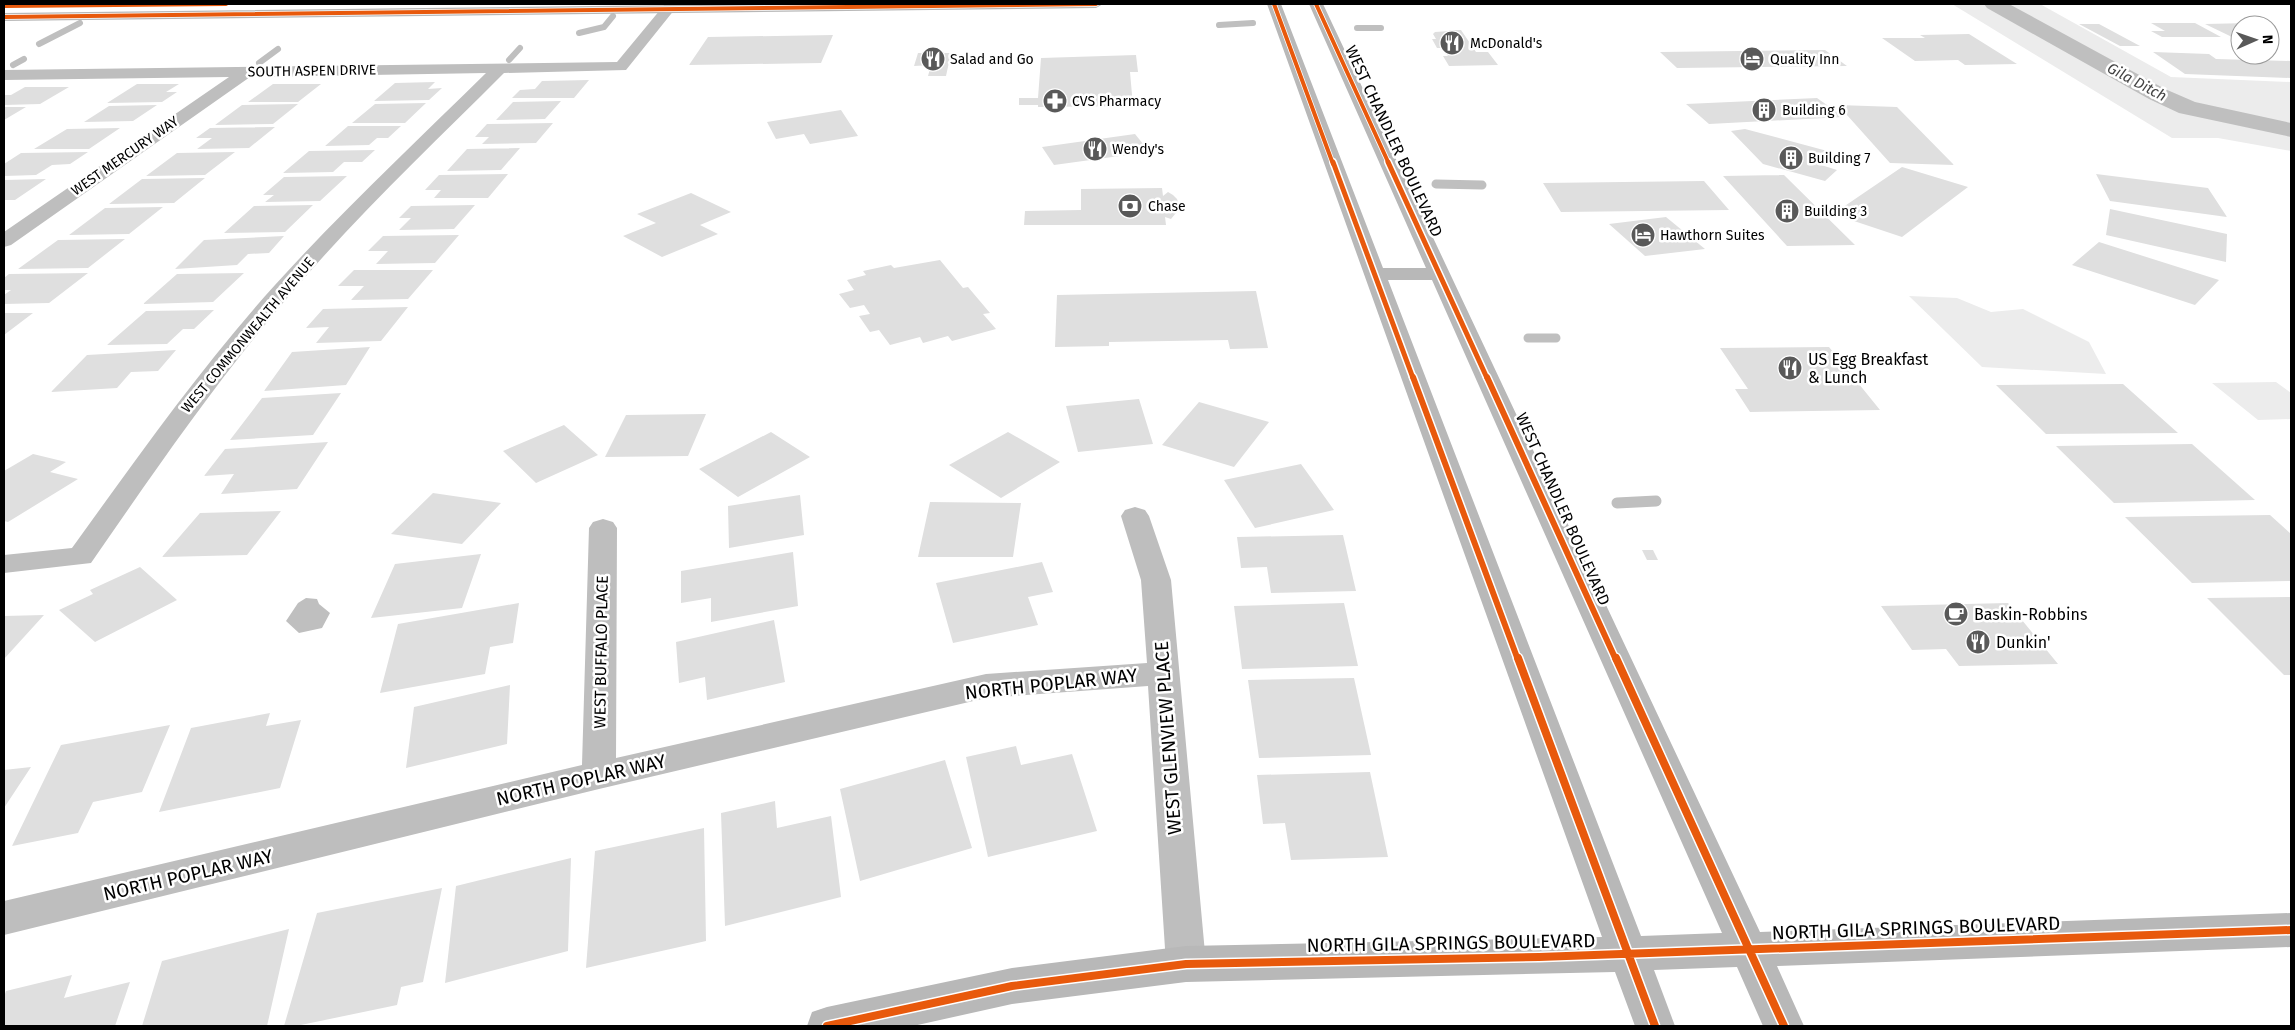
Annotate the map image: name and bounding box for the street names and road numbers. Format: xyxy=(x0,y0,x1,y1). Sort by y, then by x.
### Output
street label: WEST CHANDLER BOULEVARD xyxy=(1341,42,1447,240)
street label: SOUTH ASPEN DRIVE xyxy=(248,61,376,81)
street label: WEST MERCURY WAY xyxy=(68,112,182,199)
street label: WEST COMMONWEALTH AVENUE xyxy=(178,254,318,416)
street label: WEST CHANDLER BOULEVARD xyxy=(1512,410,1614,608)
street label: WEST BUFFALO PLACE xyxy=(590,575,612,729)
street label: WEST GLENVIEW PLACE xyxy=(1150,640,1186,836)
street label: NORTH POPLAR WAY xyxy=(964,663,1139,704)
street label: NORTH POPLAR WAY xyxy=(494,749,669,811)
street label: NORTH POPLAR WAY xyxy=(101,844,276,906)
street label: NORTH GILA SPRINGS BOULEVARD xyxy=(1771,911,2061,945)
street label: NORTH GILA SPRINGS BOULEVARD xyxy=(1306,929,1596,957)

